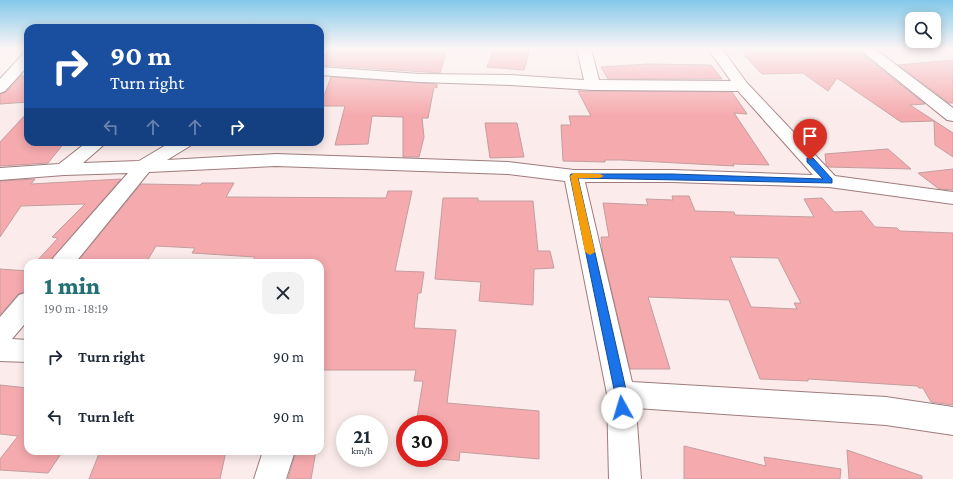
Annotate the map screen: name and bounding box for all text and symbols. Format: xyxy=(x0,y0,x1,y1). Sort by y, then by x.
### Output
map controls xyxy=(905,12,941,48)
button: search xyxy=(905,12,941,48)
icon: right xyxy=(44,40,96,92)
text: 90 m xyxy=(110,40,171,71)
text: Turn right xyxy=(110,73,184,93)
icon: left xyxy=(100,116,122,138)
icon: ahead xyxy=(142,116,164,138)
icon: ahead xyxy=(184,116,206,138)
icon: right xyxy=(226,116,248,138)
pin xyxy=(793,119,827,160)
icon: arrive xyxy=(799,125,821,147)
text: 1 min xyxy=(44,272,100,299)
button: close xyxy=(262,272,304,314)
text: 190 m · 18:19 xyxy=(44,301,108,316)
icon: right xyxy=(44,346,66,368)
text: Turn right xyxy=(78,349,145,365)
text: 90 m xyxy=(273,349,304,365)
position arrow xyxy=(601,387,643,429)
icon: left xyxy=(44,406,66,428)
text: Turn left xyxy=(78,409,134,425)
text: 90 m xyxy=(273,409,304,425)
speed limit sign: 30 xyxy=(396,415,448,467)
text: 21 xyxy=(353,425,371,447)
text: km/h xyxy=(351,445,373,456)

